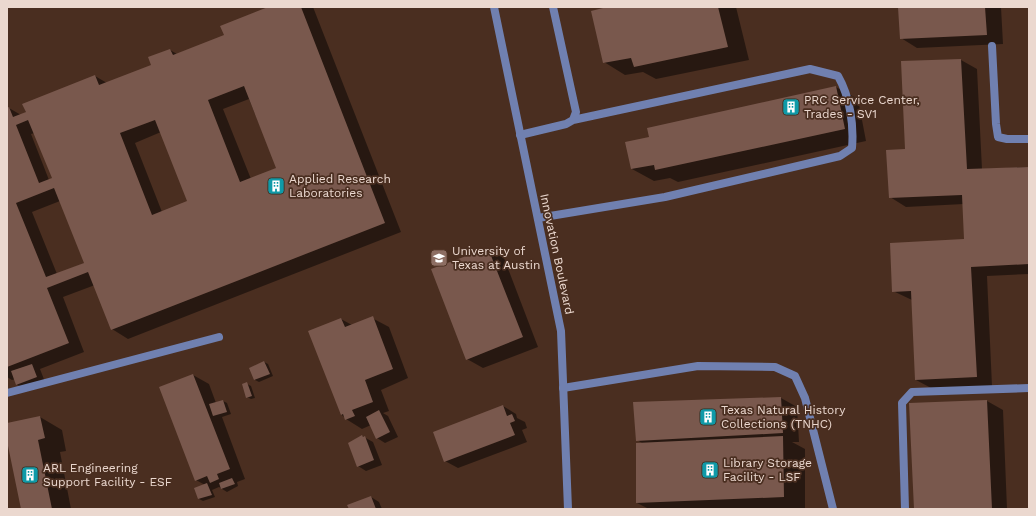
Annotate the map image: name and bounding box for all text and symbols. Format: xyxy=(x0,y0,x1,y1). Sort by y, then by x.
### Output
place label: PRC Service Center, Trades - SV1 xyxy=(804,93,920,121)
building icon: PRC Service Center, Trades - SV1 xyxy=(781,97,801,117)
place label: Applied Research Laboratories xyxy=(289,172,391,200)
building icon: Applied Research Laboratories xyxy=(266,176,286,196)
street label: Innovation Boulevard xyxy=(537,192,577,316)
place label: University of Texas at Austin xyxy=(452,244,540,272)
school or university icon: University of Texas at Austin xyxy=(429,248,449,268)
place label: Texas Natural History Collections (TNHC) xyxy=(721,403,846,431)
building icon: Texas Natural History Collections (TNHC) xyxy=(698,407,718,427)
place label: Library Storage Facility - LSF xyxy=(723,456,812,484)
building icon: Library Storage Facility - LSF xyxy=(700,460,720,480)
place label: ARL Engineering Support Facility - ESF xyxy=(43,461,172,489)
building icon: ARL Engineering Support Facility - ESF xyxy=(20,465,40,485)

